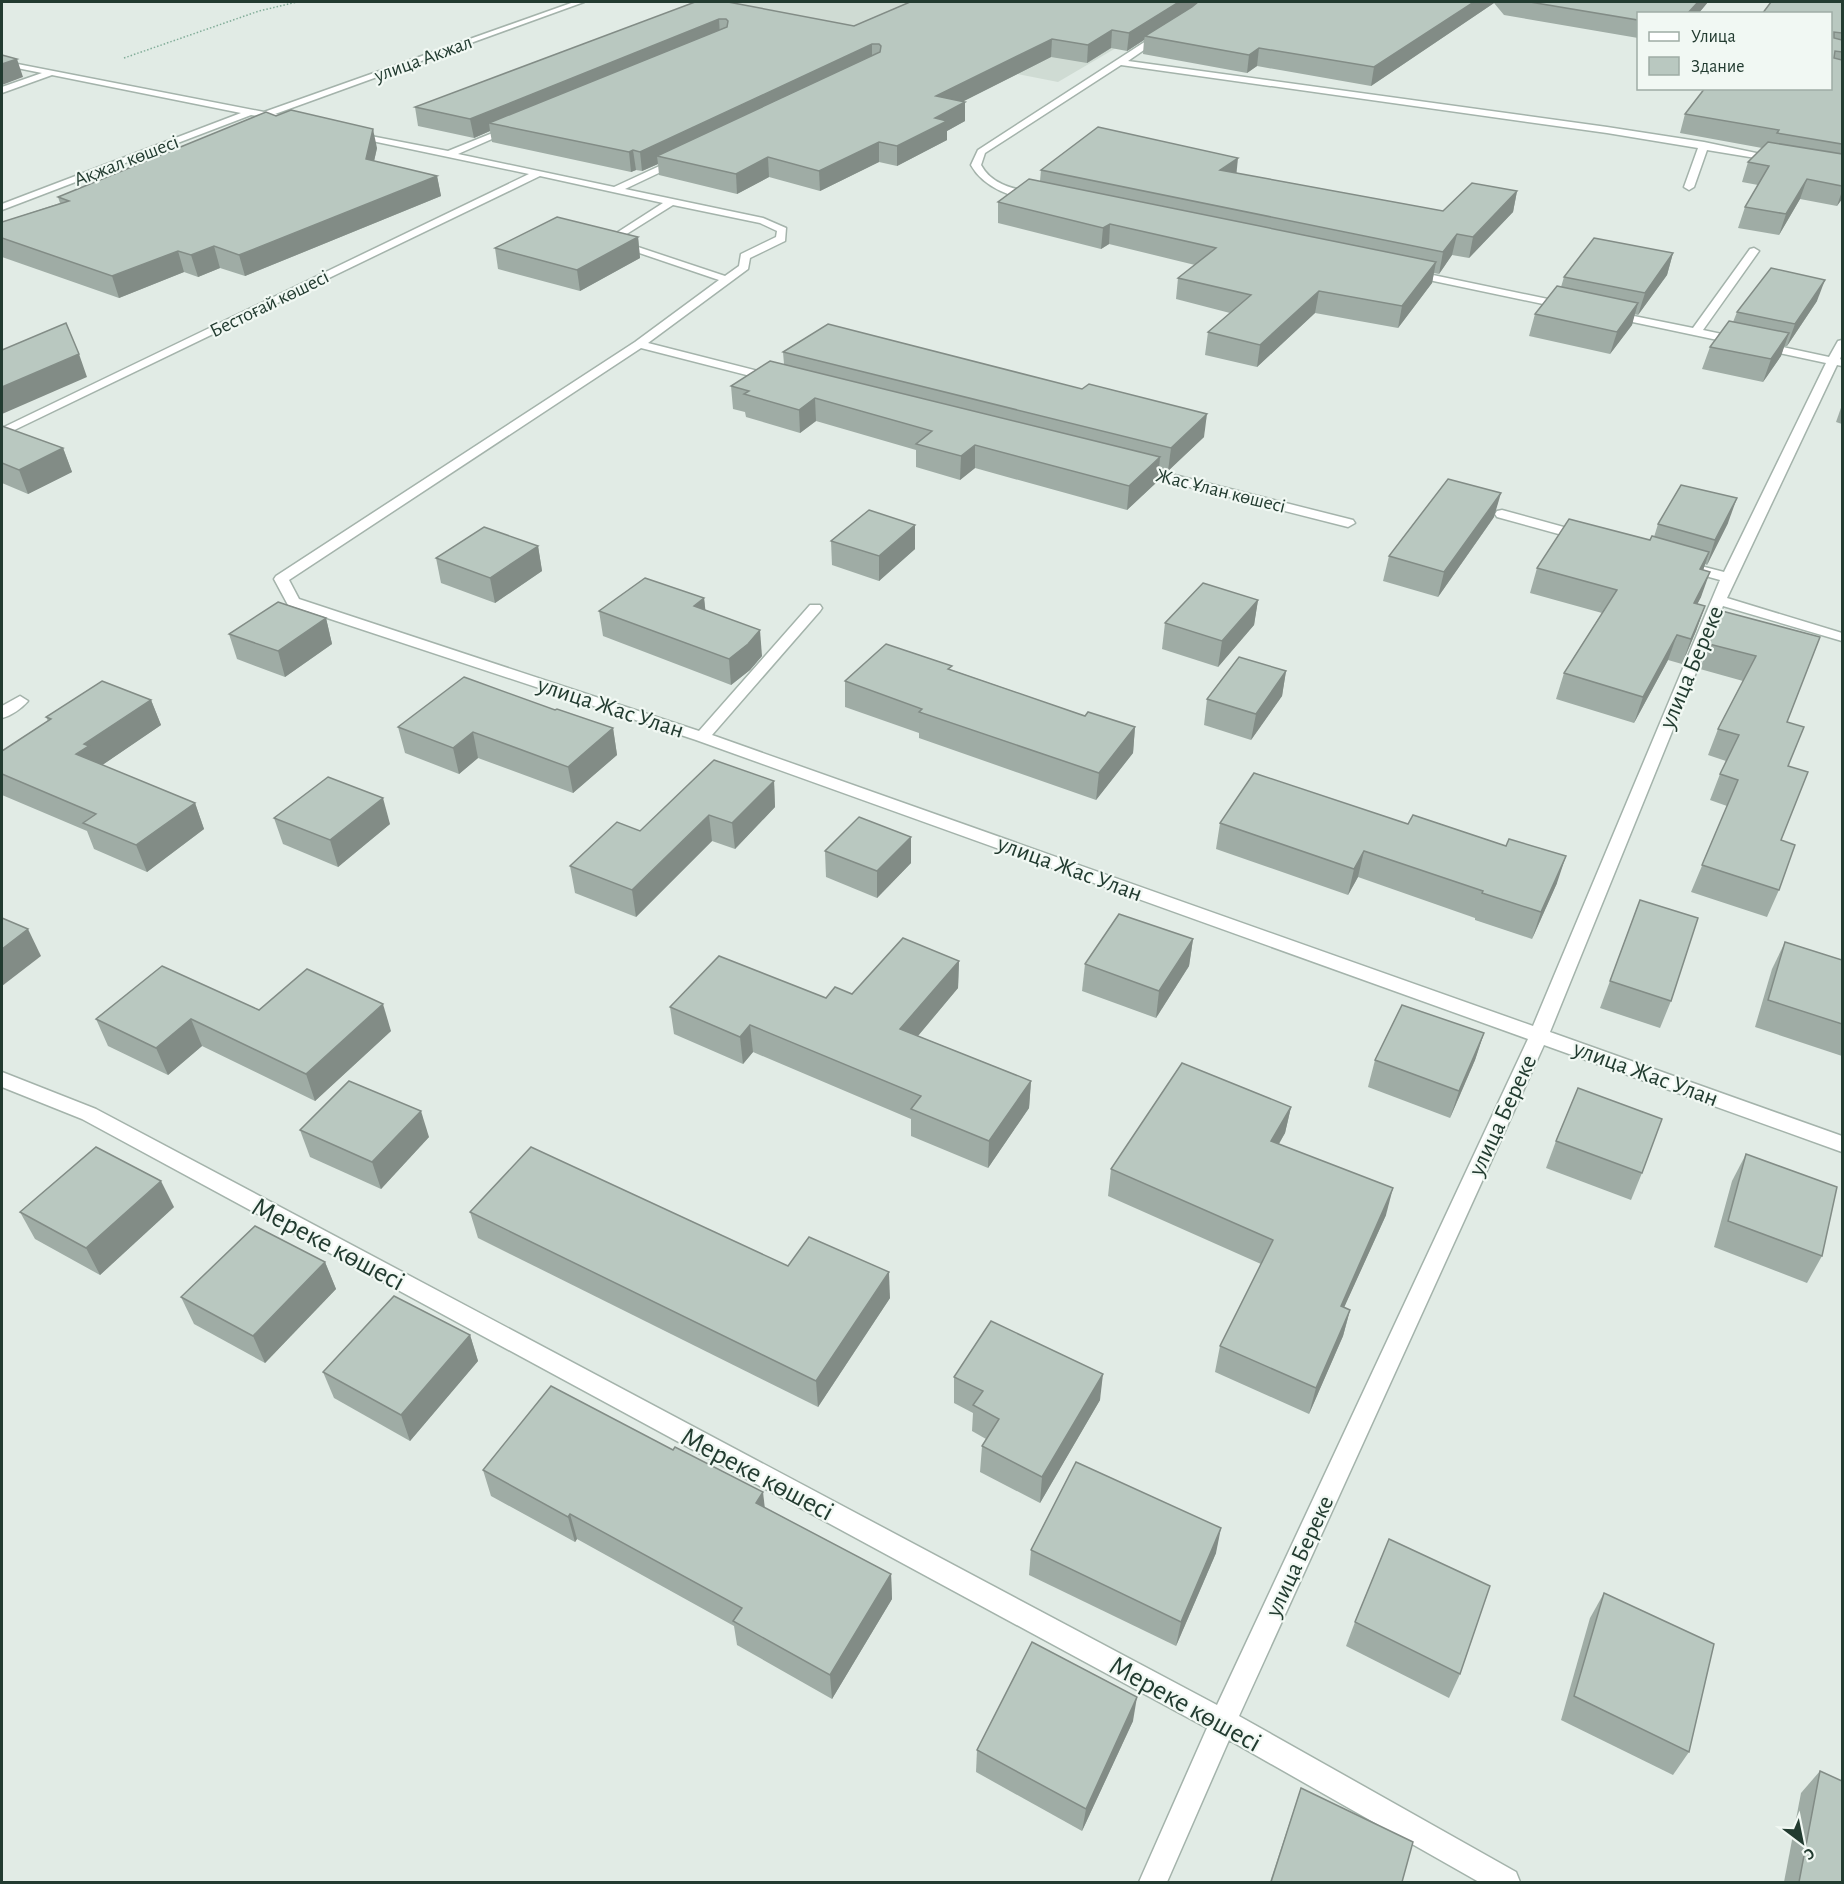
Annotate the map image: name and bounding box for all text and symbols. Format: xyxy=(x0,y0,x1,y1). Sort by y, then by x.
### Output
legend xyxy=(1637,12,1832,90)
text: Улица xyxy=(1691,28,1736,46)
street label: улица Акжал xyxy=(371,32,475,86)
text: Здание xyxy=(1691,58,1745,76)
street label: Ақжал көшесі xyxy=(71,132,181,190)
street label: Бестоғай көшесі xyxy=(207,266,332,341)
street label: Жас Ұлан көшесі xyxy=(1154,465,1288,517)
street label: улица Береке xyxy=(1655,603,1729,733)
street label: улица Жас Улан xyxy=(534,673,687,743)
street label: улица Жас Улан xyxy=(993,831,1145,906)
street label: улица Жас Улан xyxy=(1569,1036,1721,1111)
street label: улица Береке xyxy=(1464,1051,1541,1181)
street label: Мереке көшесі xyxy=(247,1193,409,1297)
street label: Мереке көшесі xyxy=(676,1423,838,1527)
street label: улица Береке xyxy=(1261,1492,1338,1622)
street label: Мереке көшесі xyxy=(1104,1652,1266,1758)
north arrow xyxy=(1772,1812,1832,1872)
text: С xyxy=(1801,1845,1817,1863)

